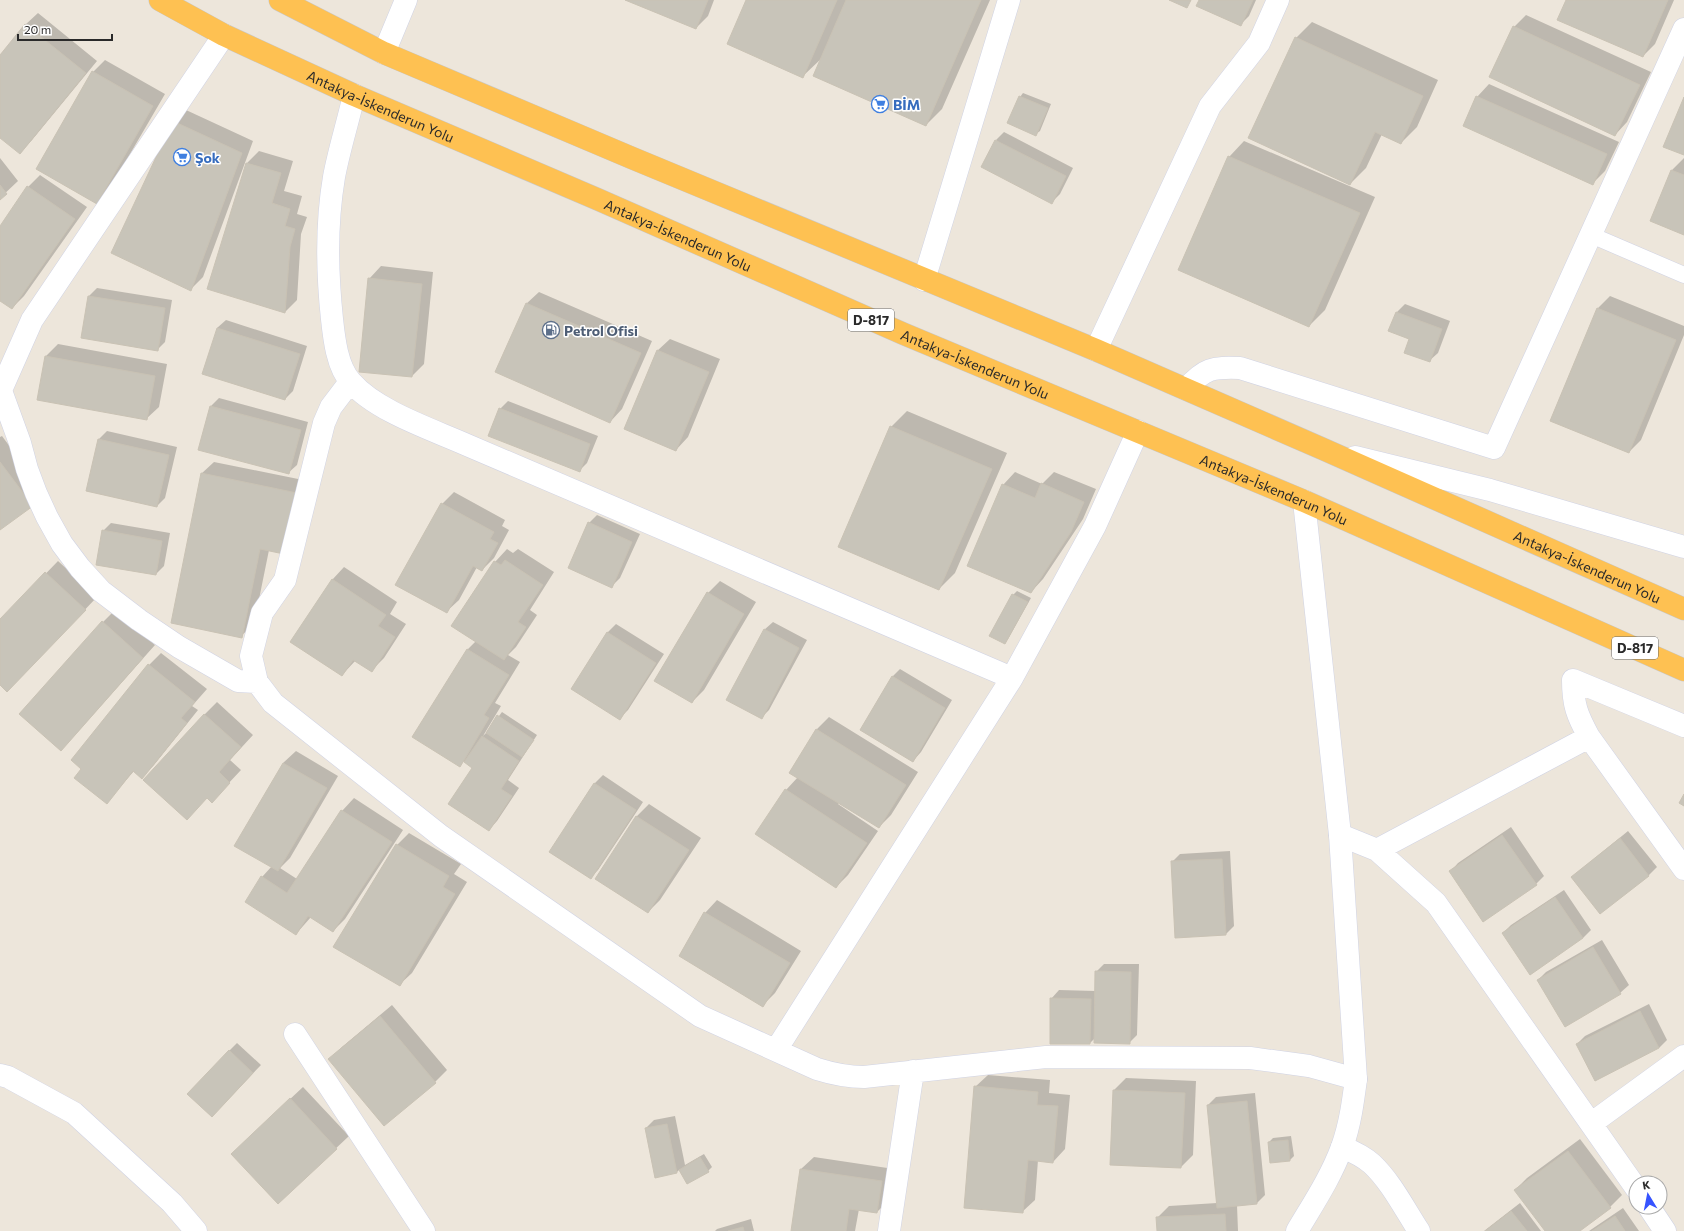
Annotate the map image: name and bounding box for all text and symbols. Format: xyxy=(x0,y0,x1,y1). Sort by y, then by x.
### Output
scale bar xyxy=(18,16,112,42)
text: 20 m xyxy=(24,22,51,36)
street label: Antakya-İskenderun Yolu xyxy=(304,66,457,145)
supermarket icon: BİM xyxy=(870,94,890,114)
place label: BİM xyxy=(893,96,920,113)
supermarket icon: Şok xyxy=(172,147,192,167)
place label: Şok xyxy=(195,149,220,166)
street label: Antakya-İskenderun Yolu xyxy=(602,195,754,274)
road number: D-817 xyxy=(848,309,894,331)
fuel station icon: Petrol Ofisi xyxy=(541,320,561,340)
place label: Petrol Ofisi xyxy=(564,322,638,339)
street label: Antakya-İskenderun Yolu xyxy=(899,325,1052,402)
street label: Antakya-İskenderun Yolu xyxy=(1198,450,1351,528)
street label: Antakya-İskenderun Yolu xyxy=(1511,526,1663,606)
road number: D-817 xyxy=(1612,637,1658,659)
north arrow xyxy=(1628,1175,1668,1215)
text: K xyxy=(1641,1178,1651,1192)

